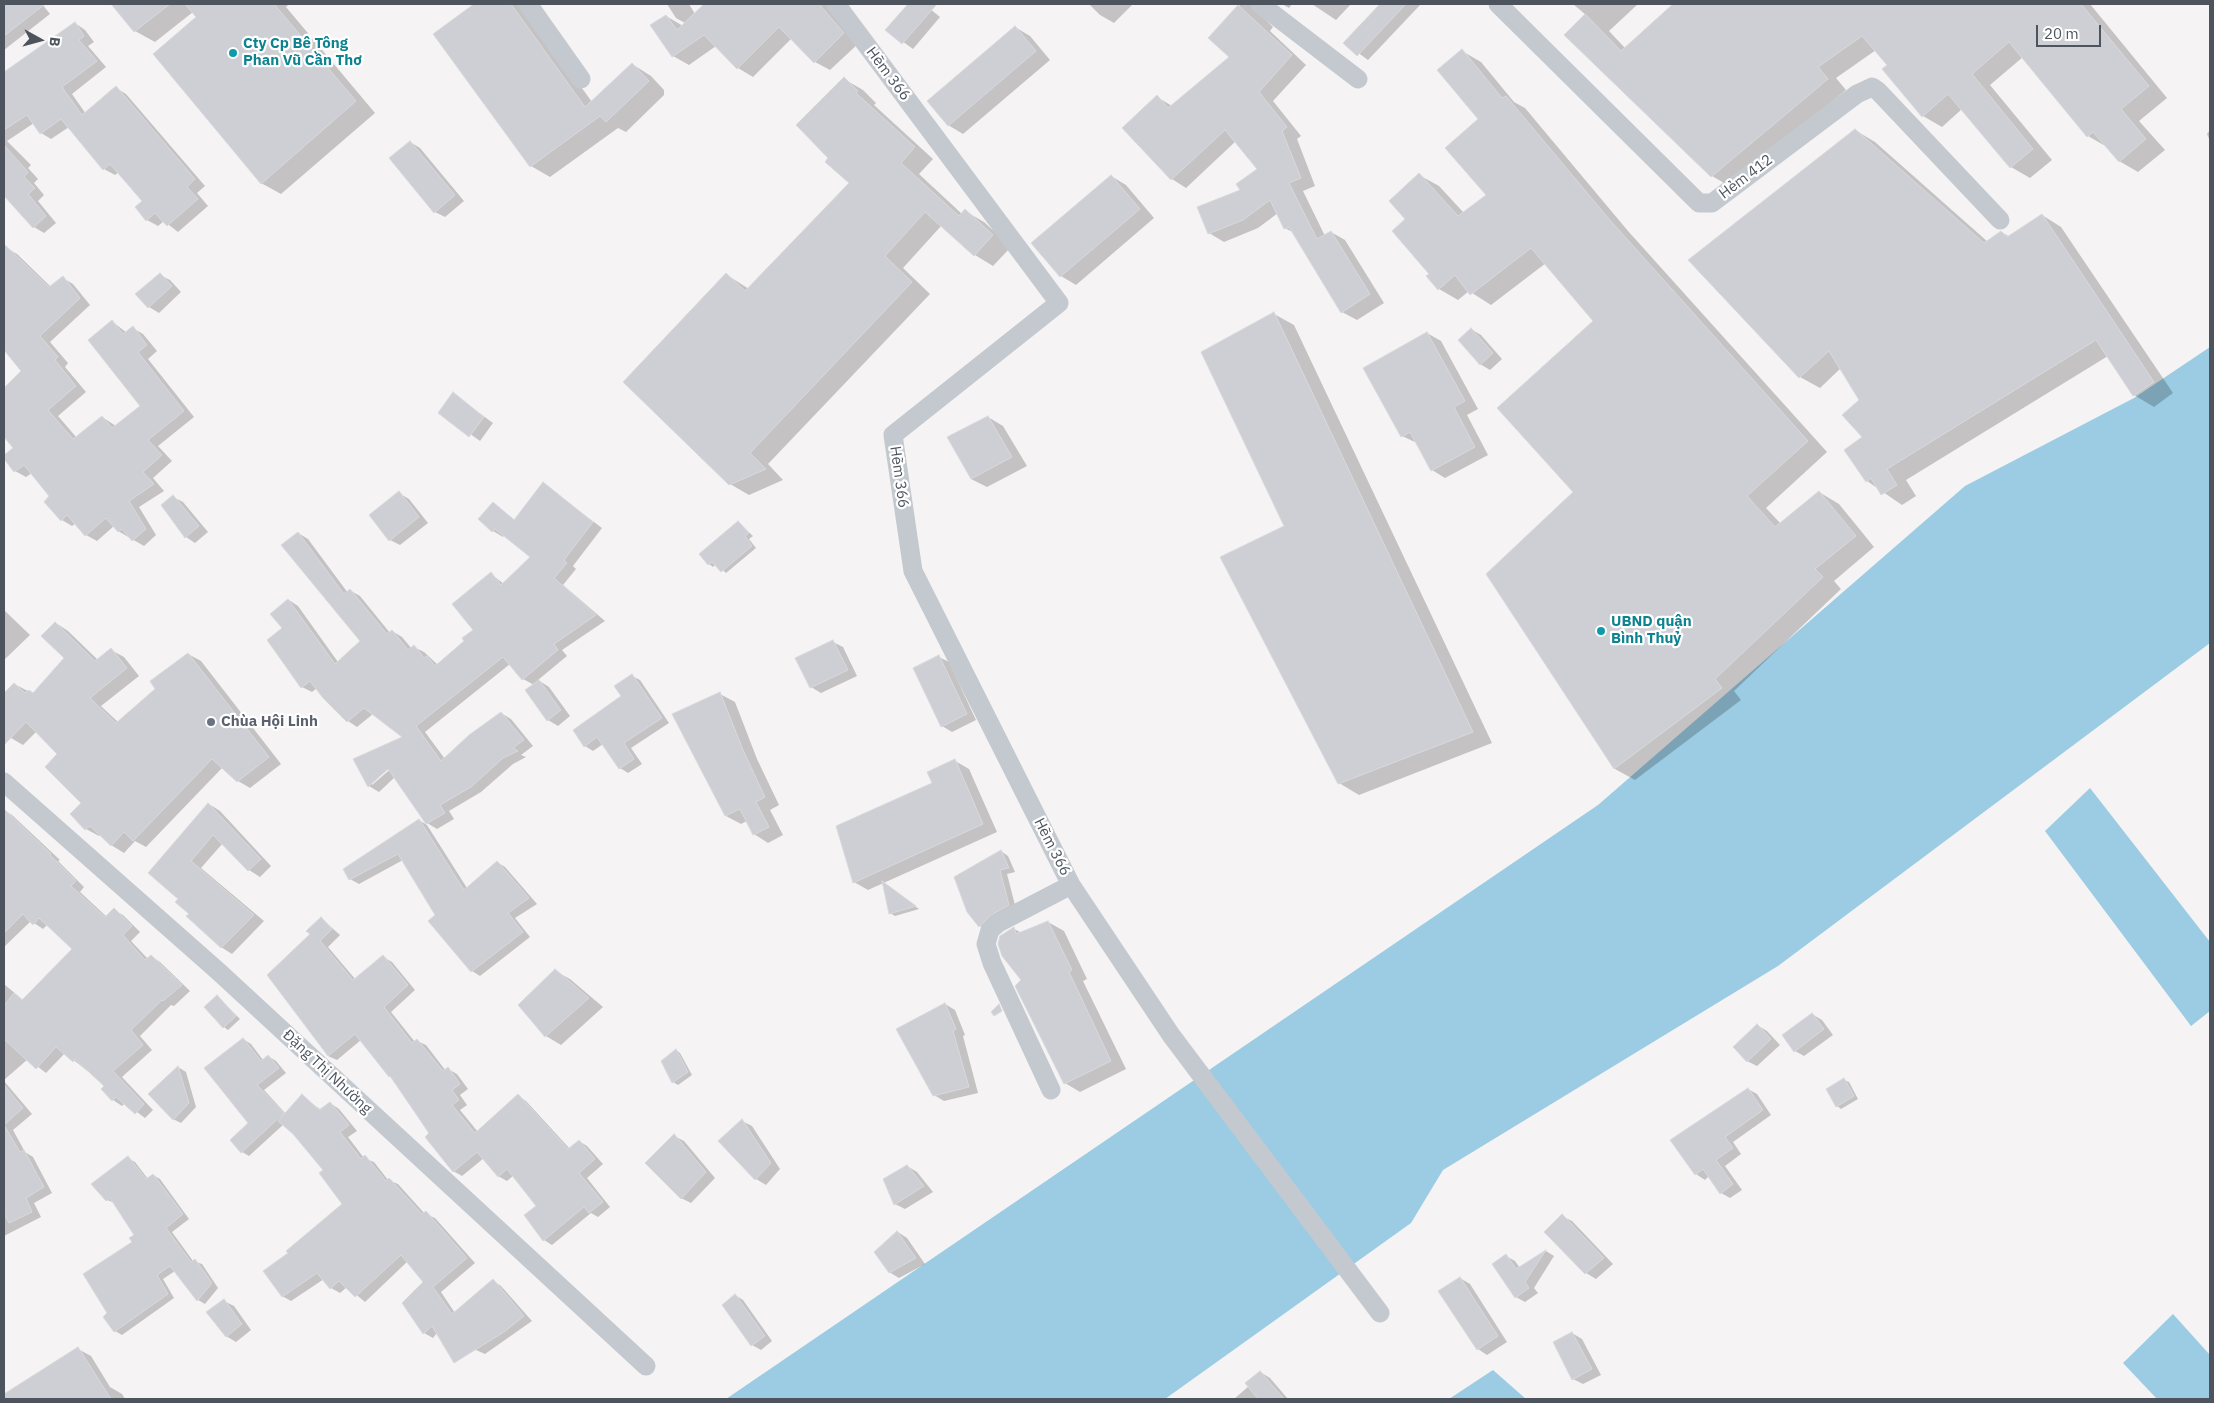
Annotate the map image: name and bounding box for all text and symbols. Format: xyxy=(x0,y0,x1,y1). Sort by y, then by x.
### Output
north arrow xyxy=(15,15,65,65)
scale bar xyxy=(2039,15,2104,47)
text: 20 m xyxy=(2044,24,2079,43)
place label: Cty Cp Bê Tông Phan Vũ Cần Thơ xyxy=(243,35,362,70)
text: B xyxy=(45,36,64,48)
street label: Hẽm 366 xyxy=(862,44,914,104)
marker: Cty Cp Bê Tông Phan Vũ Cần Thơ xyxy=(227,47,239,59)
street label: Hẻm 412 xyxy=(1716,151,1776,203)
street label: Hẽm 366 xyxy=(886,445,912,509)
place label: UBND quận Bình Thuỷ xyxy=(1611,613,1692,648)
marker: UBND quận Bình Thuỷ xyxy=(1595,625,1607,637)
place label: Chùa Hội Linh xyxy=(221,713,318,731)
marker: Chùa Hội Linh xyxy=(205,716,217,728)
street label: Hẽm 366 xyxy=(1030,815,1074,879)
street label: Đặng Thị Nhường xyxy=(279,1026,375,1118)

